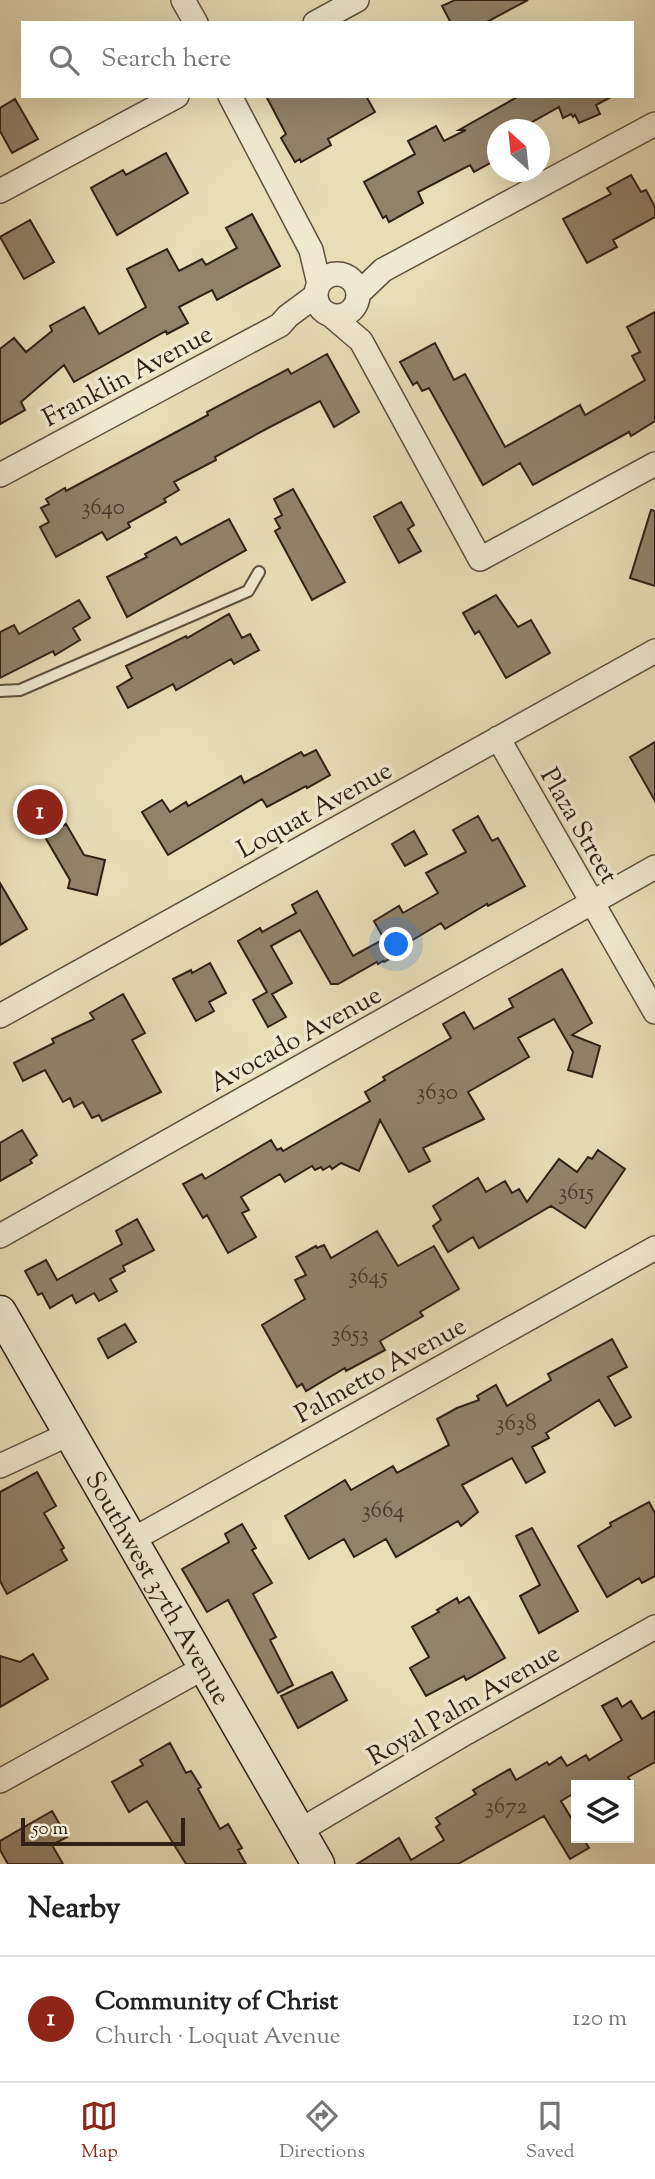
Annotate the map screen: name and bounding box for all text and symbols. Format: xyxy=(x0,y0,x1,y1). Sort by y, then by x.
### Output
search box xyxy=(21,21,634,98)
icon: search xyxy=(45,41,83,79)
text: Search here xyxy=(101,41,231,78)
north arrow xyxy=(487,119,550,182)
street label: Franklin Avenue xyxy=(37,317,220,438)
house number: 3640 xyxy=(81,492,125,525)
street label: Loquat Avenue xyxy=(231,753,399,869)
street label: Plaza Street xyxy=(530,761,626,891)
pin: 1 xyxy=(17,786,63,838)
your location xyxy=(379,927,413,961)
street label: Avocado Avenue xyxy=(204,978,389,1103)
house number: 3630 xyxy=(416,1077,458,1110)
house number: 3615 xyxy=(558,1177,594,1210)
house number: 3645 xyxy=(348,1261,388,1294)
street label: Palmetto Avenue xyxy=(289,1309,474,1434)
house number: 3653 xyxy=(331,1319,369,1352)
house number: 3638 xyxy=(495,1408,537,1441)
street label: Southwest 37th Avenue xyxy=(75,1465,239,1713)
house number: 3664 xyxy=(361,1495,405,1528)
street label: Royal Palm Avenue xyxy=(361,1636,567,1776)
map controls xyxy=(571,1780,634,1843)
button: layers xyxy=(571,1780,634,1843)
house number: 3672 xyxy=(485,1791,528,1824)
scale bar xyxy=(21,1815,186,1847)
text: 50 m xyxy=(32,1816,68,1843)
text: Nearby xyxy=(28,1888,120,1931)
text: Community of Christ xyxy=(95,1984,338,2021)
text: 1 xyxy=(47,2003,55,2036)
text: 120 m xyxy=(572,2003,627,2036)
text: Church · Loquat Avenue xyxy=(95,2021,340,2054)
tab: Map xyxy=(80,2097,118,2166)
tab: Directions xyxy=(279,2097,365,2166)
tab: Saved xyxy=(526,2097,575,2166)

